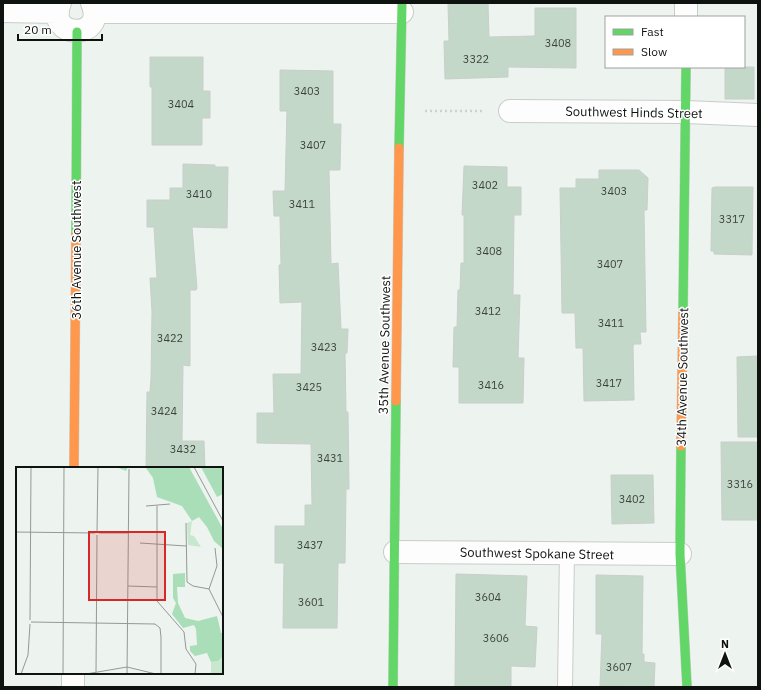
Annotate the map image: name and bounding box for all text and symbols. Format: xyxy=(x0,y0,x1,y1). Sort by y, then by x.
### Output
scale bar xyxy=(18,16,102,42)
legend xyxy=(605,16,745,68)
text: 20 m xyxy=(24,22,52,37)
text: Fast xyxy=(641,24,664,39)
house number: 3408 xyxy=(545,36,571,50)
text: Slow xyxy=(641,44,667,59)
house number: 3322 xyxy=(463,52,489,66)
house number: 3403 xyxy=(294,84,320,98)
house number: 3404 xyxy=(168,97,195,111)
street label: Southwest Hinds Street xyxy=(565,103,703,122)
house number: 3407 xyxy=(300,138,326,152)
house number: 3402 xyxy=(472,178,498,192)
street label: 36th Avenue Southwest xyxy=(68,180,85,320)
house number: 3403 xyxy=(601,184,627,198)
house number: 3410 xyxy=(186,187,212,201)
house number: 3411 xyxy=(289,197,316,211)
house number: 3317 xyxy=(719,212,745,226)
house number: 3408 xyxy=(476,244,502,258)
house number: 3407 xyxy=(597,257,623,271)
street label: 35th Avenue Southwest xyxy=(375,275,394,415)
house number: 3412 xyxy=(475,304,501,318)
street label: 34th Avenue Southwest xyxy=(673,307,692,447)
house number: 3411 xyxy=(598,316,625,330)
house number: 3422 xyxy=(157,331,183,345)
house number: 3423 xyxy=(311,340,337,354)
house number: 3417 xyxy=(596,376,622,390)
house number: 3416 xyxy=(478,378,504,392)
house number: 3425 xyxy=(296,380,322,394)
house number: 3424 xyxy=(151,404,178,418)
house number: 3432 xyxy=(170,442,196,456)
house number: 3431 xyxy=(317,451,344,465)
inset map xyxy=(16,467,223,674)
house number: 3316 xyxy=(727,477,753,491)
house number: 3402 xyxy=(619,492,645,506)
house number: 3437 xyxy=(297,538,323,552)
street label: Southwest Spokane Street xyxy=(460,544,614,563)
house number: 3604 xyxy=(475,590,502,604)
house number: 3601 xyxy=(298,595,325,609)
house number: 3606 xyxy=(483,631,509,645)
north arrow xyxy=(705,634,745,674)
text: N xyxy=(721,637,729,651)
house number: 3607 xyxy=(606,660,632,674)

